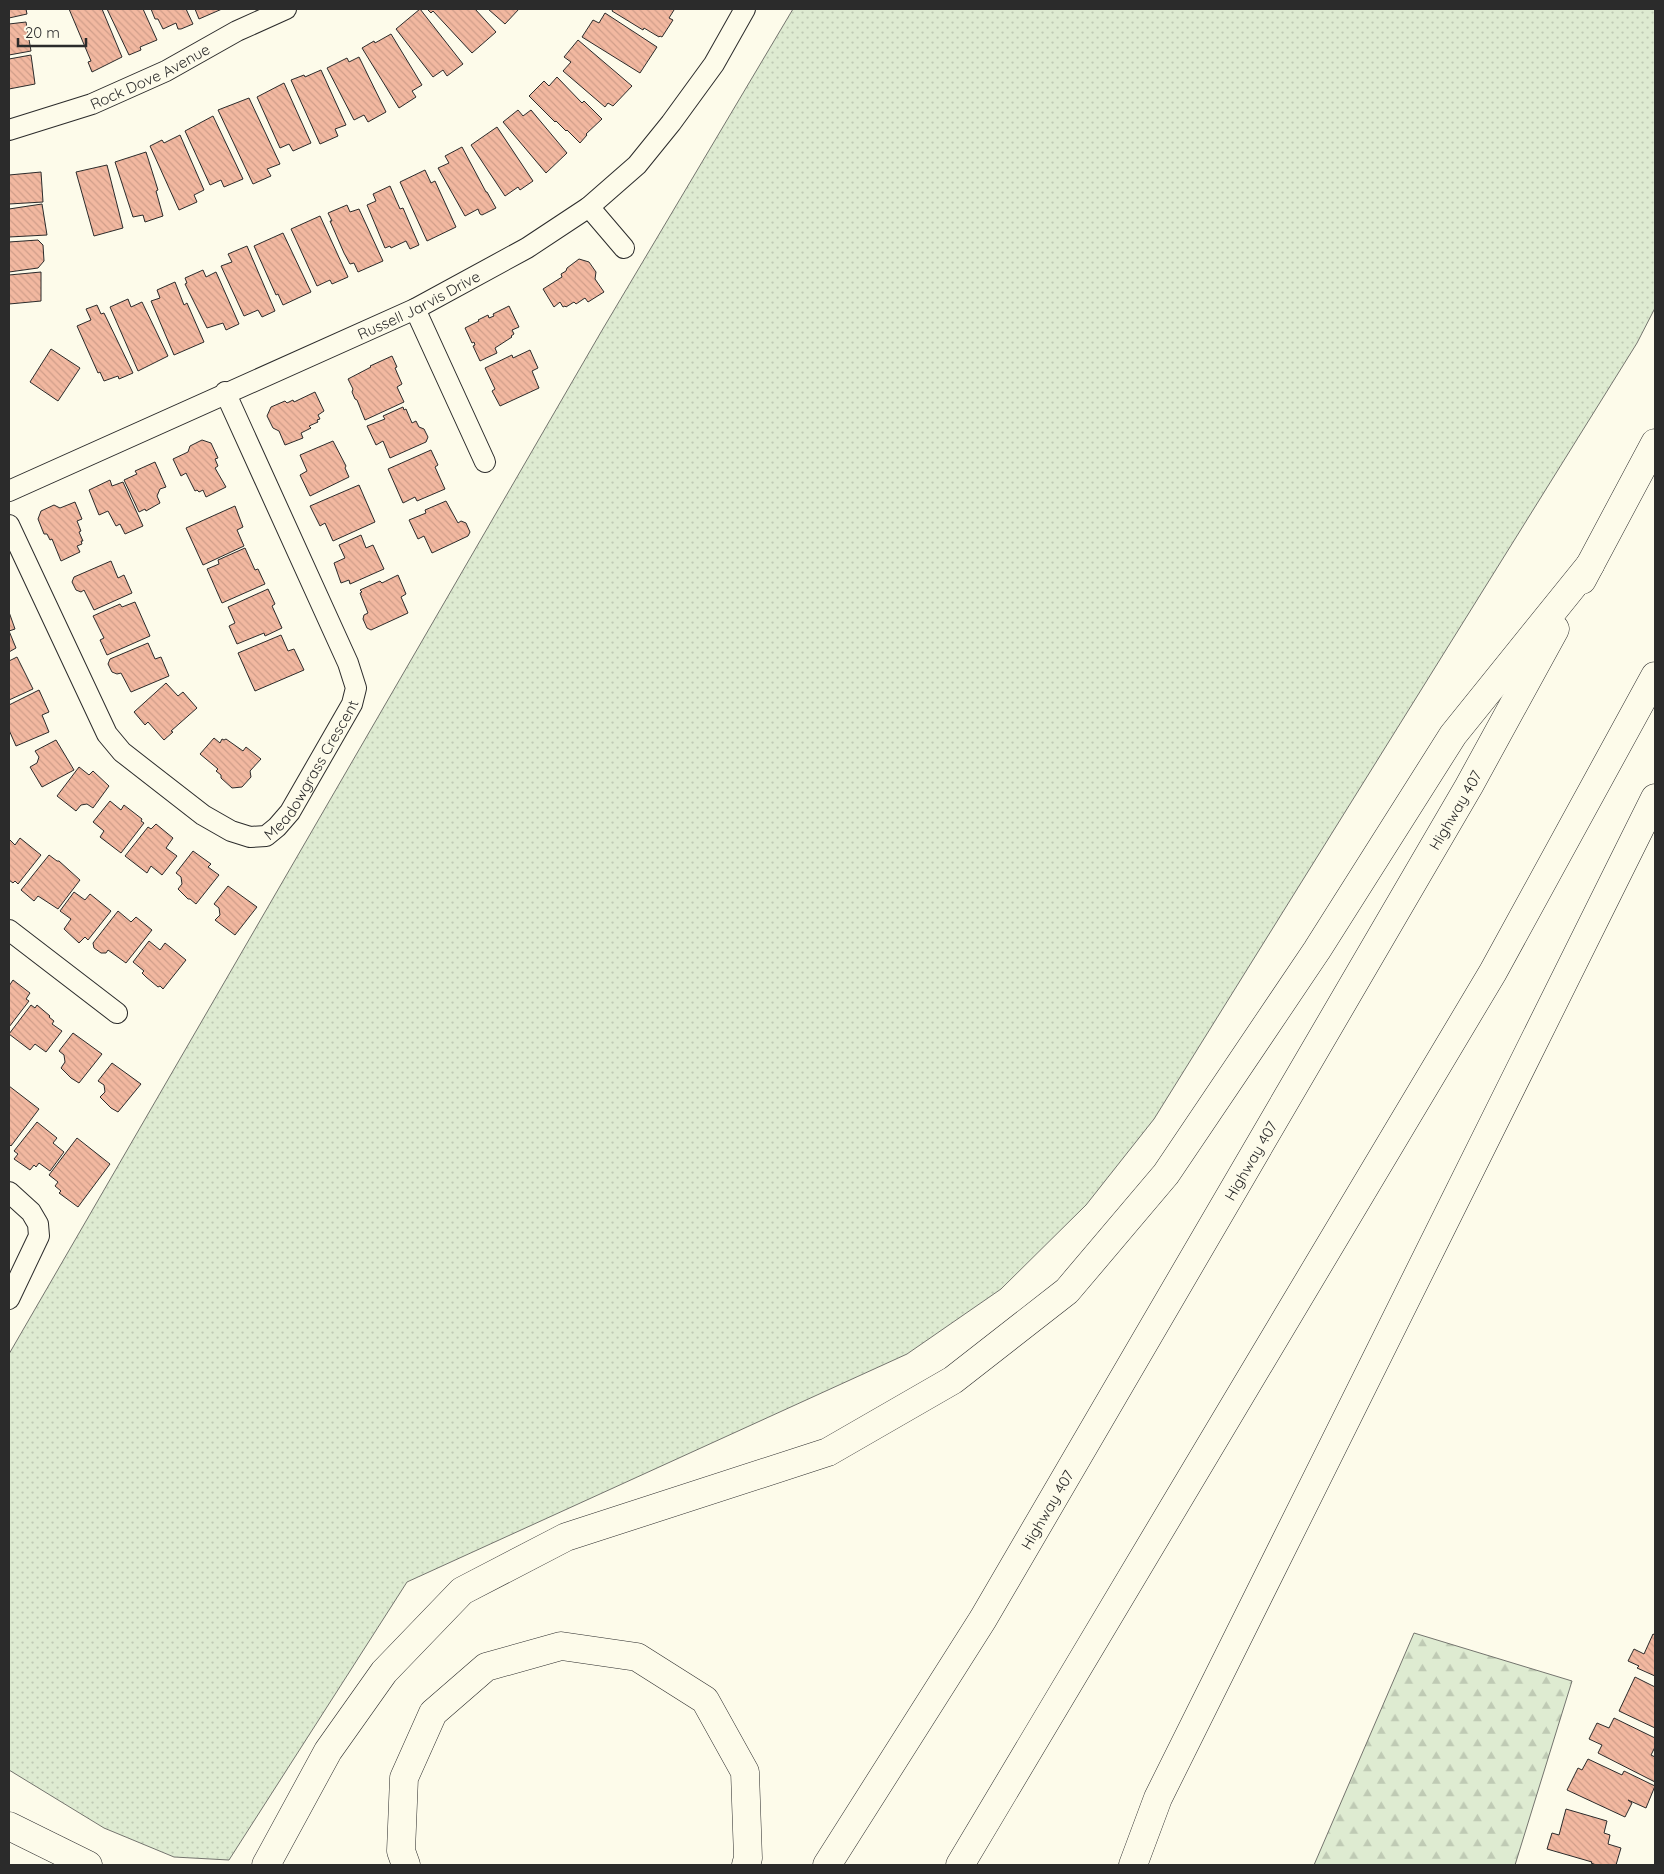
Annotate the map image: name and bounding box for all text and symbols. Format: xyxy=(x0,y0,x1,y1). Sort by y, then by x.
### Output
scale bar xyxy=(18,15,85,47)
text: 20 m xyxy=(25,23,60,42)
street label: Rock Dove Avenue xyxy=(87,39,213,113)
street label: Russell Jarvis Drive xyxy=(354,266,483,343)
street label: Meadowgrass Crescent xyxy=(260,698,362,844)
street label: Highway 407 xyxy=(1424,767,1485,853)
street label: Highway 407 xyxy=(1220,1117,1281,1204)
street label: Highway 407 xyxy=(1016,1466,1078,1553)

